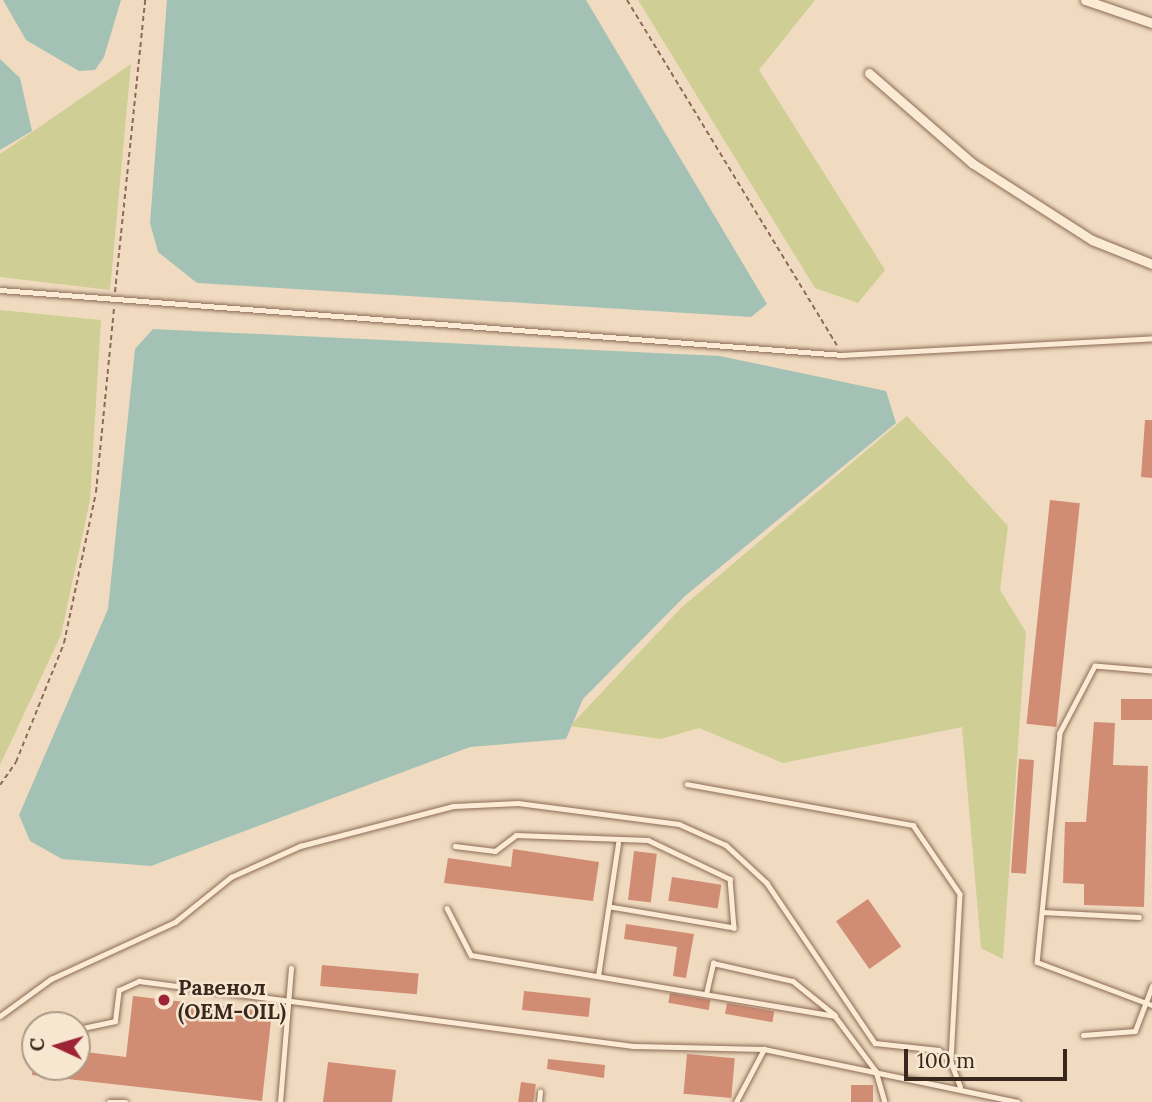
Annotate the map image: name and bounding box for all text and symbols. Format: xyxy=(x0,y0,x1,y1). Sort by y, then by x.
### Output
place label: Равенол (OEM-OIL) xyxy=(178,975,285,1025)
marker: Равенол (OEM-OIL) xyxy=(156,992,172,1008)
north arrow xyxy=(21,1011,91,1081)
scale bar xyxy=(907,1036,1070,1080)
text: С xyxy=(25,1037,49,1052)
text: 100 m xyxy=(917,1047,975,1074)

